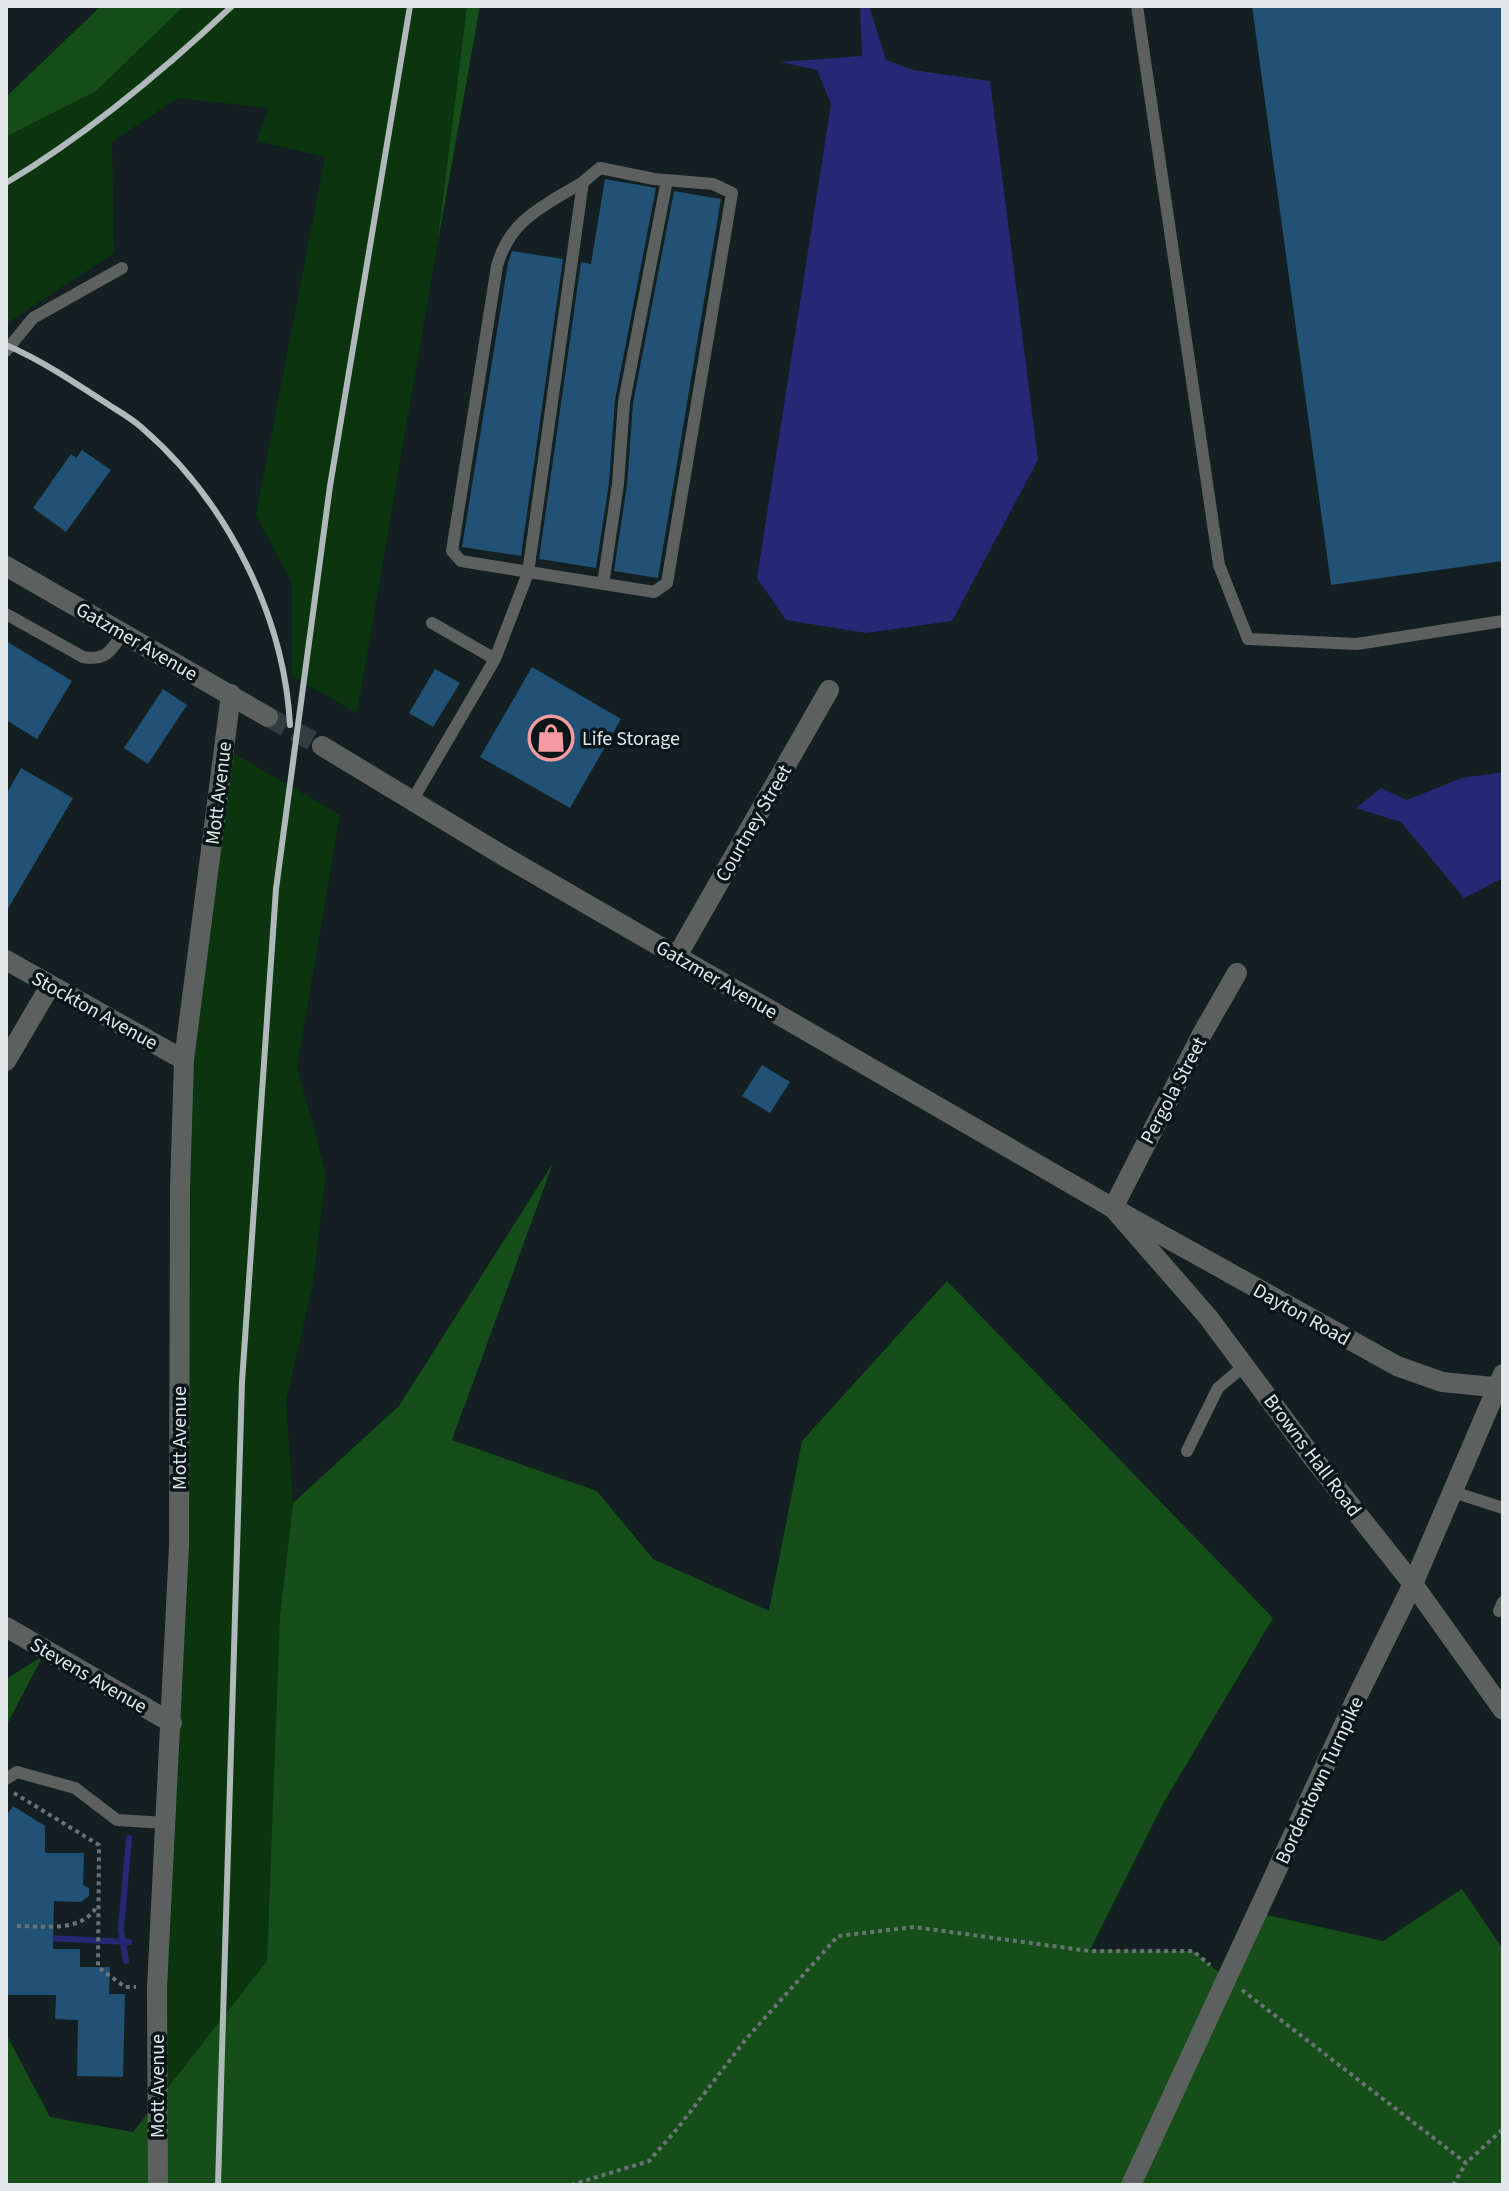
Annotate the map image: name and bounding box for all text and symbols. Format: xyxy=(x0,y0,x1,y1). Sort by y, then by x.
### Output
street label: Gatzmer Avenue xyxy=(70,596,203,688)
shop icon: Life Storage xyxy=(527,714,575,762)
place label: Life Storage xyxy=(582,725,680,753)
street label: Mott Avenue xyxy=(199,740,239,846)
street label: Courtney Street xyxy=(709,759,799,887)
street label: Gatzmer Avenue xyxy=(650,934,783,1026)
street label: Stockton Avenue xyxy=(26,965,163,1057)
street label: Pergola Street xyxy=(1134,1032,1214,1149)
street label: Dayton Road xyxy=(1248,1277,1355,1353)
street label: Mott Avenue xyxy=(166,1386,194,1490)
street label: Browns Hall Road xyxy=(1257,1388,1368,1523)
street label: Stevens Avenue xyxy=(25,1631,152,1721)
street label: Bordentown Turnpike xyxy=(1269,1692,1371,1869)
street label: Mott Avenue xyxy=(144,2034,172,2138)

